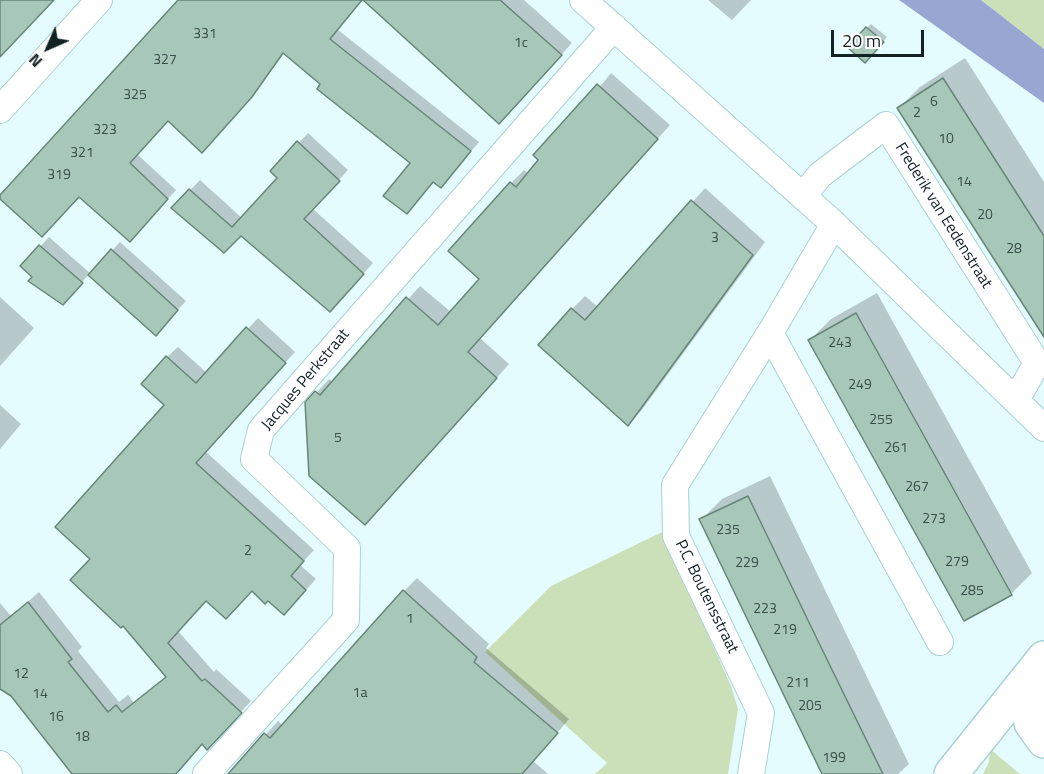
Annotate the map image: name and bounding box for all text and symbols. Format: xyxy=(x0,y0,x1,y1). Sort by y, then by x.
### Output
north arrow xyxy=(18,18,78,78)
scale bar xyxy=(834,18,927,56)
house number: 331 xyxy=(193,27,217,43)
text: 20 m xyxy=(842,27,881,54)
house number: 1c xyxy=(514,36,528,52)
text: N xyxy=(23,48,48,73)
house number: 327 xyxy=(153,53,177,69)
house number: 325 xyxy=(123,88,147,104)
house number: 6 xyxy=(930,95,938,111)
house number: 2 xyxy=(913,106,921,122)
house number: 323 xyxy=(93,123,117,139)
house number: 10 xyxy=(938,132,954,148)
street label: Frederik van Eedenstraat xyxy=(890,140,996,292)
house number: 321 xyxy=(70,146,94,162)
house number: 319 xyxy=(47,168,71,184)
house number: 14 xyxy=(956,175,972,191)
house number: 20 xyxy=(977,208,993,224)
house number: 3 xyxy=(711,231,719,247)
house number: 28 xyxy=(1006,242,1022,258)
street label: Jacques Perkstraat xyxy=(258,325,354,435)
house number: 243 xyxy=(828,336,852,352)
house number: 249 xyxy=(848,378,872,394)
house number: 255 xyxy=(869,413,893,429)
house number: 5 xyxy=(334,431,342,447)
house number: 261 xyxy=(884,441,908,457)
house number: 267 xyxy=(905,480,929,496)
house number: 273 xyxy=(922,512,946,528)
house number: 235 xyxy=(716,523,740,539)
street label: P.C. Boutensstraat xyxy=(670,537,742,657)
house number: 2 xyxy=(244,544,252,560)
house number: 279 xyxy=(945,555,969,571)
house number: 229 xyxy=(735,556,759,572)
house number: 285 xyxy=(960,584,984,600)
house number: 223 xyxy=(753,602,777,618)
house number: 1 xyxy=(406,612,414,628)
house number: 219 xyxy=(773,623,797,639)
house number: 12 xyxy=(13,667,29,683)
house number: 211 xyxy=(786,676,810,692)
house number: 1a xyxy=(353,686,367,702)
house number: 14 xyxy=(32,687,48,703)
house number: 205 xyxy=(798,699,822,715)
house number: 16 xyxy=(48,710,64,726)
house number: 18 xyxy=(74,730,90,746)
house number: 199 xyxy=(822,751,846,767)

